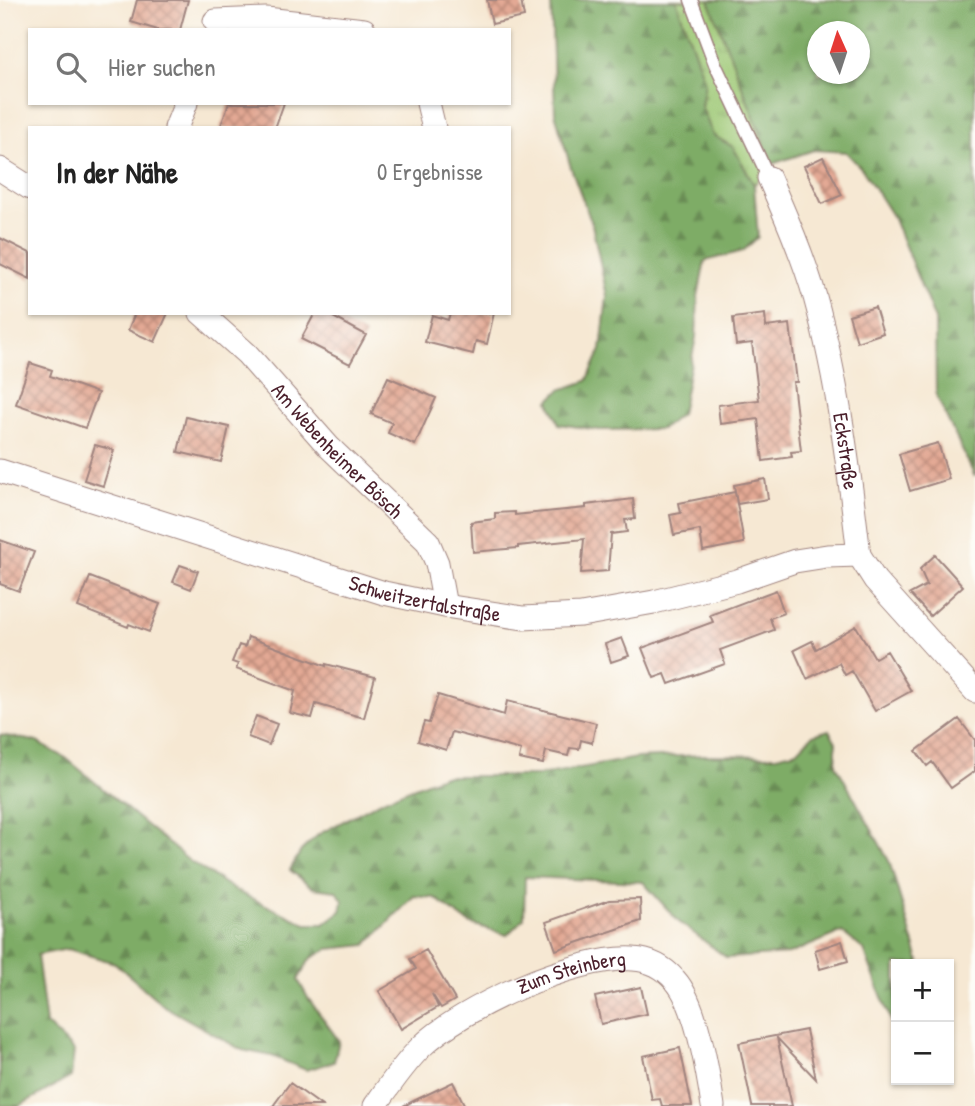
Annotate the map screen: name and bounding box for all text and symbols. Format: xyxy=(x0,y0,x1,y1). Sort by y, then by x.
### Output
north arrow xyxy=(807,21,870,84)
search box xyxy=(28,28,511,105)
icon: search xyxy=(52,48,90,86)
text: Hier suchen xyxy=(108,49,216,84)
text: In der Nähe xyxy=(56,152,178,192)
text: 0 Ergebnisse xyxy=(377,156,483,187)
street label: Am Webenheimer Bösch xyxy=(265,376,410,525)
street label: Eckstraße xyxy=(826,411,866,491)
street label: Schweitzertalstraße xyxy=(345,568,503,628)
street label: Zum Steinberg xyxy=(512,944,626,1001)
map controls xyxy=(891,959,954,1085)
button: + xyxy=(891,959,954,1022)
button: − xyxy=(891,1022,954,1085)

